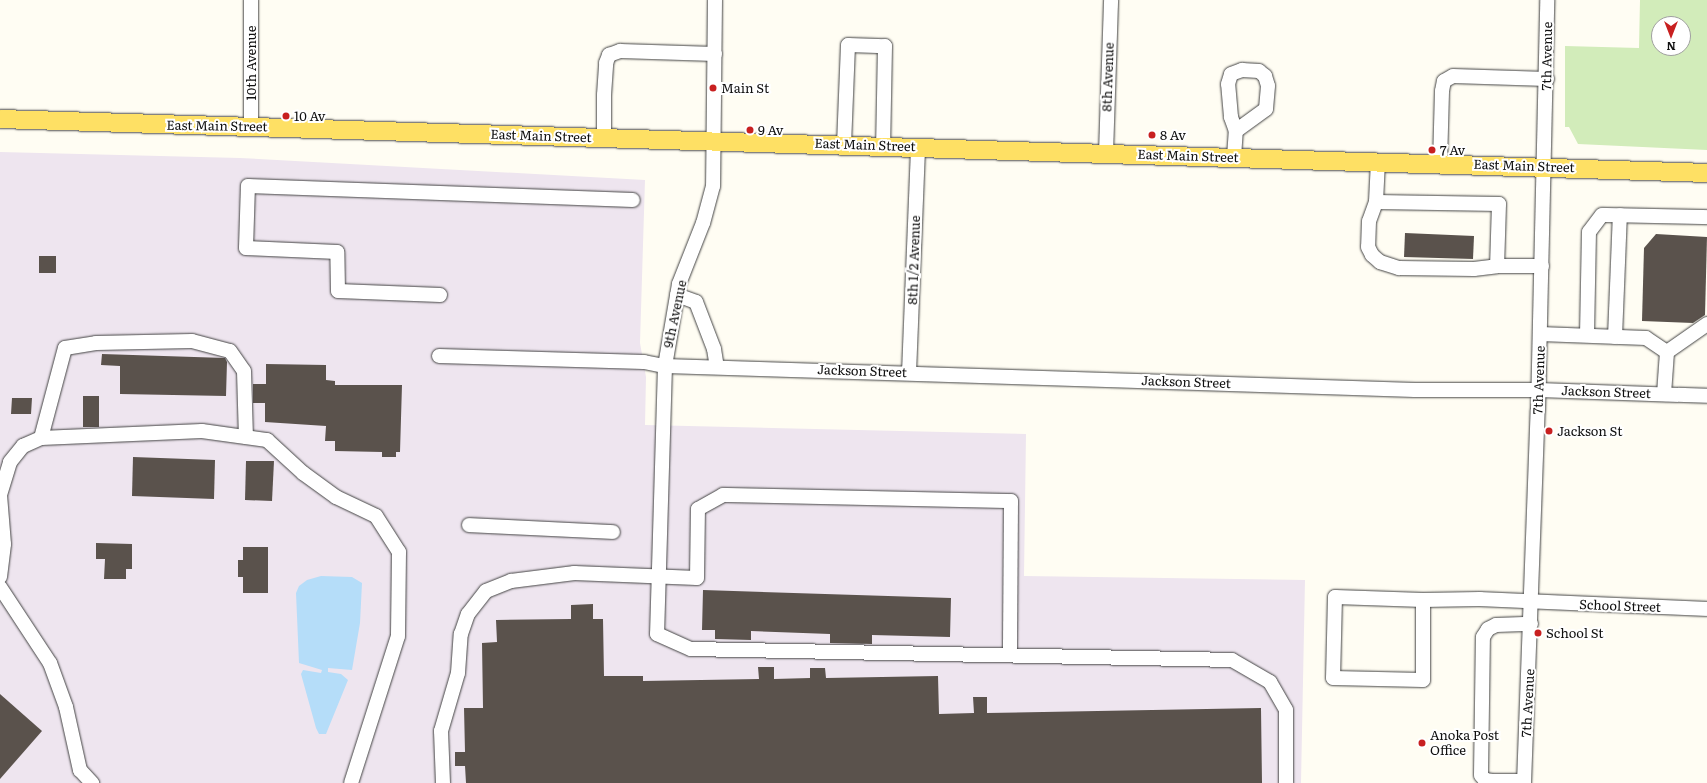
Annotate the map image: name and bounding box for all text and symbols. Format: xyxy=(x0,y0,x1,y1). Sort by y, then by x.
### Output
north arrow xyxy=(1651,16,1691,56)
street label: 7th Avenue xyxy=(1539,22,1555,90)
street label: 10th Avenue xyxy=(243,26,259,100)
text: N xyxy=(1666,39,1676,55)
street label: 8th Avenue xyxy=(1099,42,1117,112)
place label: Main St xyxy=(721,80,769,96)
marker: Main St xyxy=(708,83,718,93)
place label: 10 Av xyxy=(294,108,325,124)
marker: 10 Av xyxy=(281,111,291,121)
street label: East Main Street xyxy=(166,117,268,135)
place label: 9 Av xyxy=(758,122,783,138)
marker: 9 Av xyxy=(745,125,755,135)
street label: East Main Street xyxy=(490,126,592,146)
place label: 8 Av xyxy=(1160,127,1186,143)
marker: 8 Av xyxy=(1147,130,1157,140)
street label: East Main Street xyxy=(814,135,916,155)
place label: 7 Av xyxy=(1440,142,1465,158)
marker: 7 Av xyxy=(1427,145,1437,155)
street label: East Main Street xyxy=(1137,146,1239,166)
street label: East Main Street xyxy=(1473,156,1575,176)
street label: 8th 1/2 Avenue xyxy=(905,215,923,305)
street label: 9th Avenue xyxy=(660,279,690,349)
street label: 7th Avenue xyxy=(1530,345,1548,415)
street label: Jackson Street xyxy=(817,362,907,380)
street label: Jackson Street xyxy=(1141,373,1231,391)
street label: Jackson Street xyxy=(1561,383,1651,401)
place label: Jackson St xyxy=(1557,423,1622,439)
marker: Jackson St xyxy=(1544,426,1554,436)
street label: School Street xyxy=(1579,597,1661,615)
place label: School St xyxy=(1546,625,1604,641)
marker: School St xyxy=(1533,628,1543,638)
street label: 7th Avenue xyxy=(1518,668,1538,738)
place label: Anoka Post Office xyxy=(1430,728,1499,759)
marker: Anoka Post Office xyxy=(1417,738,1427,748)

